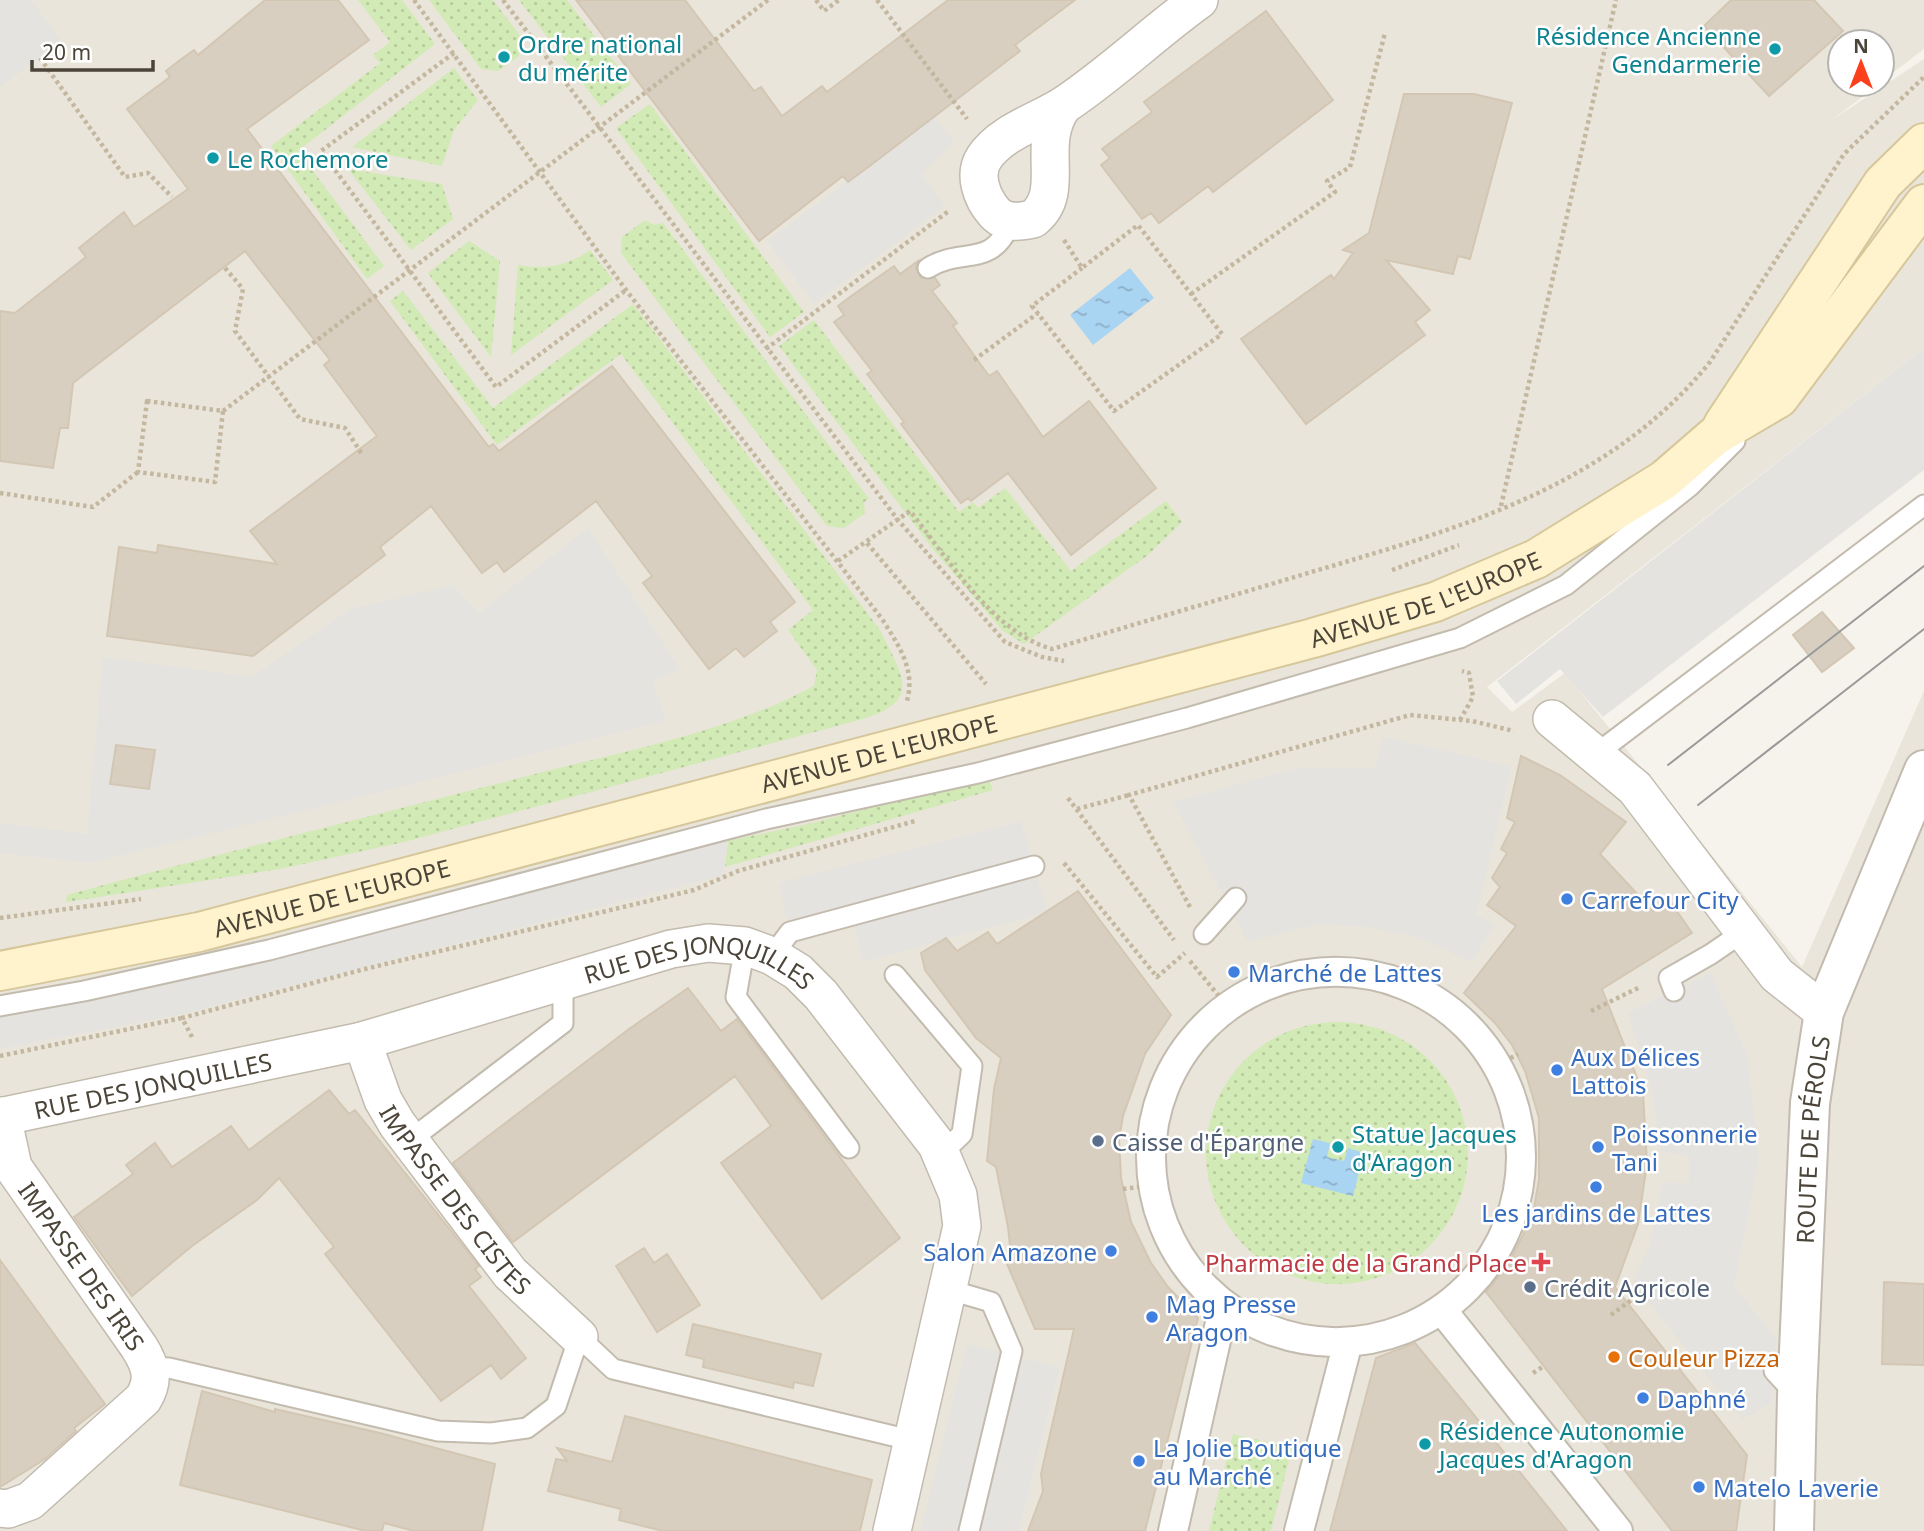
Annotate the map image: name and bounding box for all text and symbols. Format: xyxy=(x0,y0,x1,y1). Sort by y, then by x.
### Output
place label: Résidence Ancienne Gendarmerie xyxy=(1536,19,1761,80)
place label: Ordre national du mérite xyxy=(518,27,682,88)
scale bar xyxy=(32,28,152,72)
north arrow xyxy=(1826,28,1896,98)
text: N xyxy=(1853,33,1869,59)
text: 20 m xyxy=(42,38,91,66)
marker: Résidence Ancienne Gendarmerie xyxy=(1767,41,1783,57)
marker: Ordre national du mérite xyxy=(496,49,512,65)
place label: Le Rochemore xyxy=(227,142,389,175)
marker: Le Rochemore xyxy=(205,150,221,166)
street label: AVENUE DE L'EUROPE xyxy=(1306,542,1546,655)
street label: AVENUE DE L'EUROPE xyxy=(757,706,1001,800)
street label: AVENUE DE L'EUROPE xyxy=(210,850,453,944)
place label: Carrefour City xyxy=(1581,883,1739,916)
marker: Carrefour City xyxy=(1559,891,1575,907)
street label: RUE DES JONQUILLES xyxy=(580,927,822,996)
place label: Marché de Lattes xyxy=(1248,956,1442,989)
marker: Marché de Lattes xyxy=(1226,964,1242,980)
street label: ROUTE DE PÉROLS xyxy=(1787,1033,1837,1244)
place label: Aux Délices Lattois xyxy=(1571,1040,1700,1101)
street label: RUE DES JONQUILLES xyxy=(31,1044,275,1126)
marker: Aux Délices Lattois xyxy=(1549,1062,1565,1078)
street label: IMPASSE DES CISTES xyxy=(373,1098,539,1302)
place label: Statue Jacques d'Aragon xyxy=(1352,1117,1517,1178)
place label: Poissonnerie Tani xyxy=(1612,1117,1758,1178)
place label: Caisse d'Épargne xyxy=(1112,1125,1304,1158)
marker: Caisse d'Épargne xyxy=(1090,1133,1106,1149)
marker: Statue Jacques d'Aragon xyxy=(1330,1139,1346,1155)
marker: Poissonnerie Tani xyxy=(1590,1139,1606,1155)
street label: IMPASSE DES IRIS xyxy=(11,1175,153,1357)
marker: Les jardins de Lattes xyxy=(1588,1179,1604,1195)
place label: Les jardins de Lattes xyxy=(1481,1196,1711,1229)
place label: Salon Amazone xyxy=(923,1235,1097,1268)
marker: Salon Amazone xyxy=(1103,1243,1119,1259)
place label: Pharmacie de la Grand Place xyxy=(1205,1246,1527,1279)
marker: Pharmacie de la Grand Place xyxy=(1533,1254,1549,1270)
place label: Crédit Agricole xyxy=(1544,1271,1710,1304)
marker: Crédit Agricole xyxy=(1522,1279,1538,1295)
place label: Mag Presse Aragon xyxy=(1166,1287,1296,1348)
marker: Mag Presse Aragon xyxy=(1144,1309,1160,1325)
place label: Couleur Pizza xyxy=(1628,1341,1780,1374)
marker: Couleur Pizza xyxy=(1606,1349,1622,1365)
place label: Daphné xyxy=(1657,1382,1746,1415)
marker: Daphné xyxy=(1635,1390,1651,1406)
place label: Résidence Autonomie Jacques d'Aragon xyxy=(1437,1414,1684,1475)
place label: La Jolie Boutique au Marché xyxy=(1153,1431,1341,1492)
marker: Résidence Autonomie Jacques d'Aragon xyxy=(1417,1436,1433,1452)
marker: La Jolie Boutique au Marché xyxy=(1131,1453,1147,1469)
place label: Matelo Laverie xyxy=(1713,1471,1879,1504)
marker: Matelo Laverie xyxy=(1691,1479,1707,1495)

